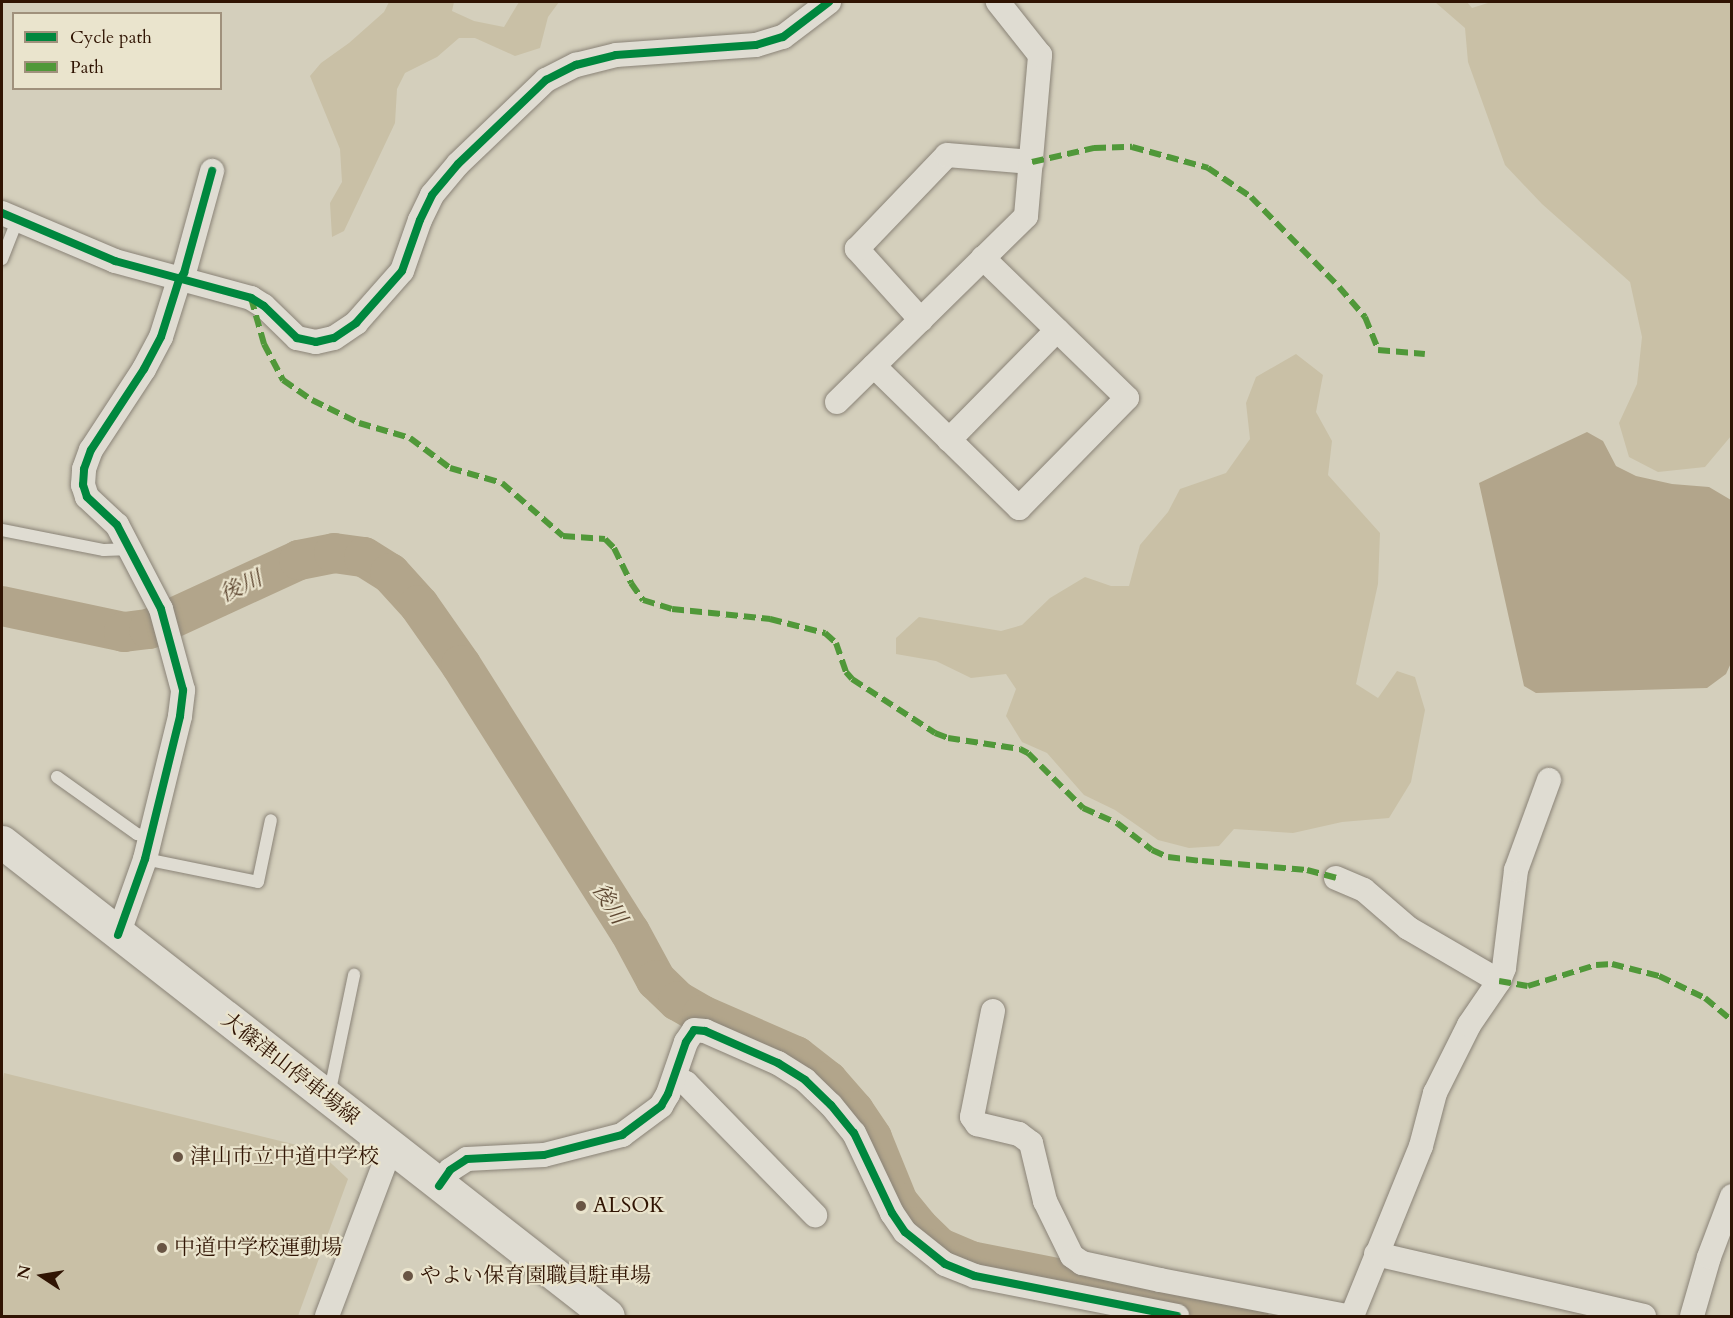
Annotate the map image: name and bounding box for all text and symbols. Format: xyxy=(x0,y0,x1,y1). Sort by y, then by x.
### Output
legend xyxy=(12,12,222,90)
text: Cycle path xyxy=(70,25,152,50)
text: Path xyxy=(70,55,104,80)
water label: 後川 xyxy=(215,566,267,608)
water label: 後川 xyxy=(586,878,632,930)
street label: 大篠津山停車場線 xyxy=(216,1007,364,1131)
place label: 津山市立中道中学校 xyxy=(190,1144,379,1170)
marker: 津山市立中道中学校 xyxy=(171,1150,185,1164)
place label: ALSOK xyxy=(593,1193,665,1219)
marker: ALSOK xyxy=(574,1199,588,1213)
place label: 中道中学校運動場 xyxy=(174,1235,342,1261)
marker: 中道中学校運動場 xyxy=(155,1241,169,1255)
north arrow xyxy=(12,1246,72,1306)
text: N xyxy=(12,1263,37,1281)
place label: やよい保育園職員駐車場 xyxy=(420,1263,651,1289)
marker: やよい保育園職員駐車場 xyxy=(401,1269,415,1283)

